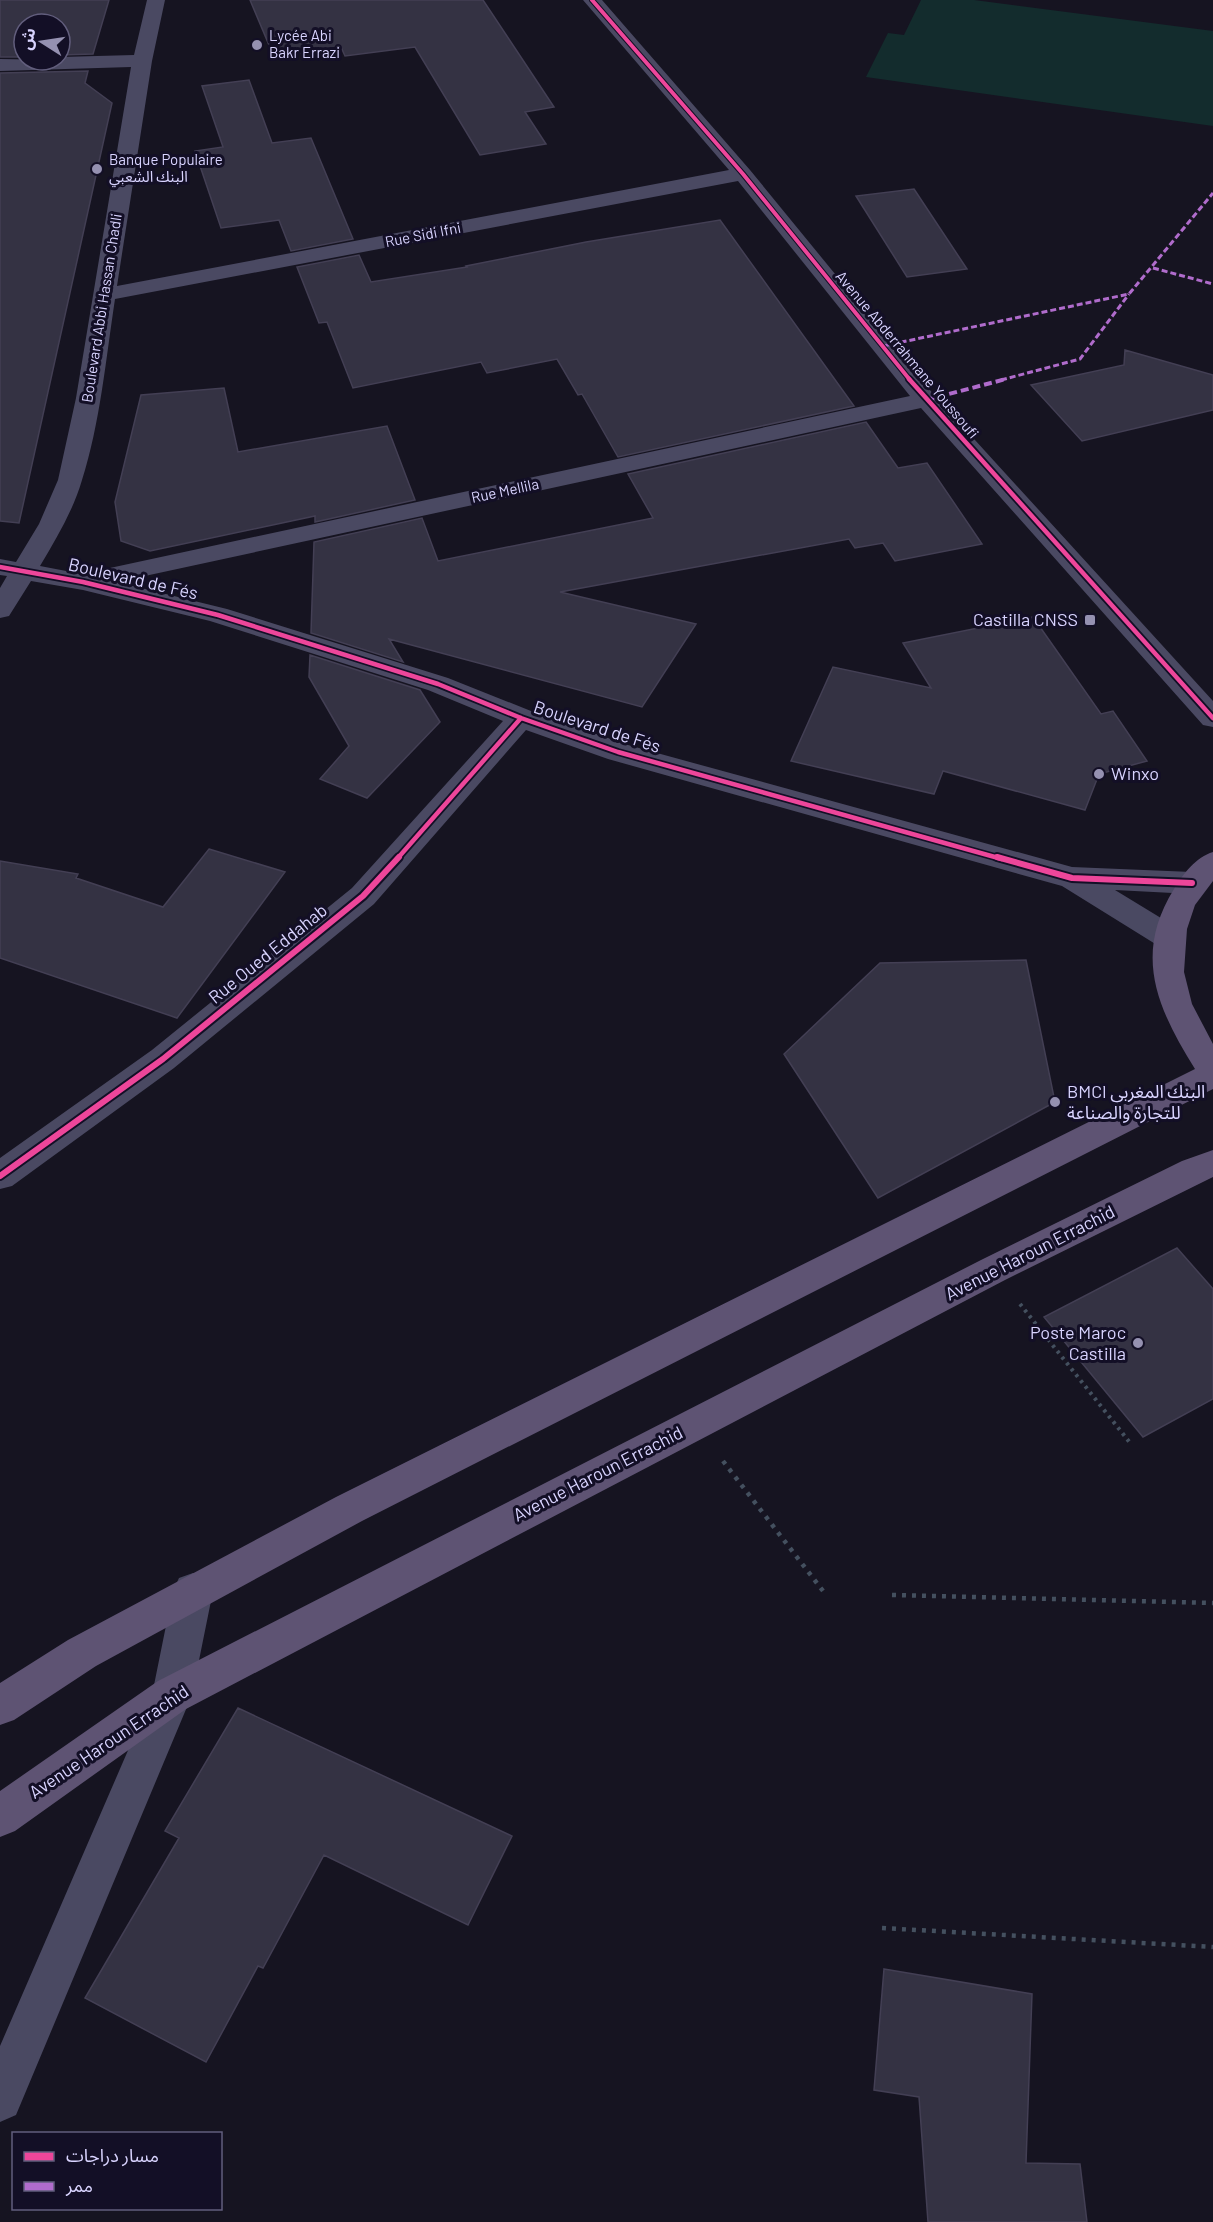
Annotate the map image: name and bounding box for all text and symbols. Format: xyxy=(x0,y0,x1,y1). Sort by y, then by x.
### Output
north arrow xyxy=(12,12,72,72)
text: ش xyxy=(15,26,39,52)
place label: Lycée Abi Bakr Errazi xyxy=(269,26,340,61)
marker: Lycée Abi Bakr Errazi xyxy=(250,38,264,52)
place label: Banque Populaire البنك الشعبي xyxy=(109,150,223,188)
marker: Banque Populaire البنك الشعبي xyxy=(90,162,104,176)
street label: Boulevard Abbi Hassan Chadli xyxy=(77,212,125,404)
street label: Rue Sidi Ifni xyxy=(383,218,462,250)
street label: Avenue Abderrahmane Youssoufi xyxy=(832,267,983,442)
street label: Rue Mellila xyxy=(469,474,540,506)
street label: Boulevard de Fés xyxy=(66,552,200,604)
place label: Castilla CNSS xyxy=(973,608,1078,630)
marker: Castilla CNSS xyxy=(1083,613,1097,627)
street label: Boulevard de Fés xyxy=(531,695,664,757)
place label: Winxo xyxy=(1111,762,1159,784)
marker: Winxo xyxy=(1092,767,1106,781)
street label: Rue Oued Eddahab xyxy=(204,899,331,1008)
place label: BMCI البنك المغربي للتجارة والصناعة xyxy=(1067,1080,1205,1124)
marker: BMCI البنك المغربي للتجارة والصناعة xyxy=(1048,1095,1062,1109)
street label: Avenue Haroun Errachid xyxy=(941,1200,1118,1305)
place label: Poste Maroc Castilla xyxy=(1030,1321,1126,1364)
marker: Poste Maroc Castilla xyxy=(1131,1336,1145,1350)
street label: Avenue Haroun Errachid xyxy=(509,1421,686,1526)
street label: Avenue Haroun Errachid xyxy=(25,1680,192,1803)
legend xyxy=(12,2132,222,2210)
text: مسار دراجات xyxy=(66,2144,159,2167)
text: ممر xyxy=(65,2174,93,2197)

